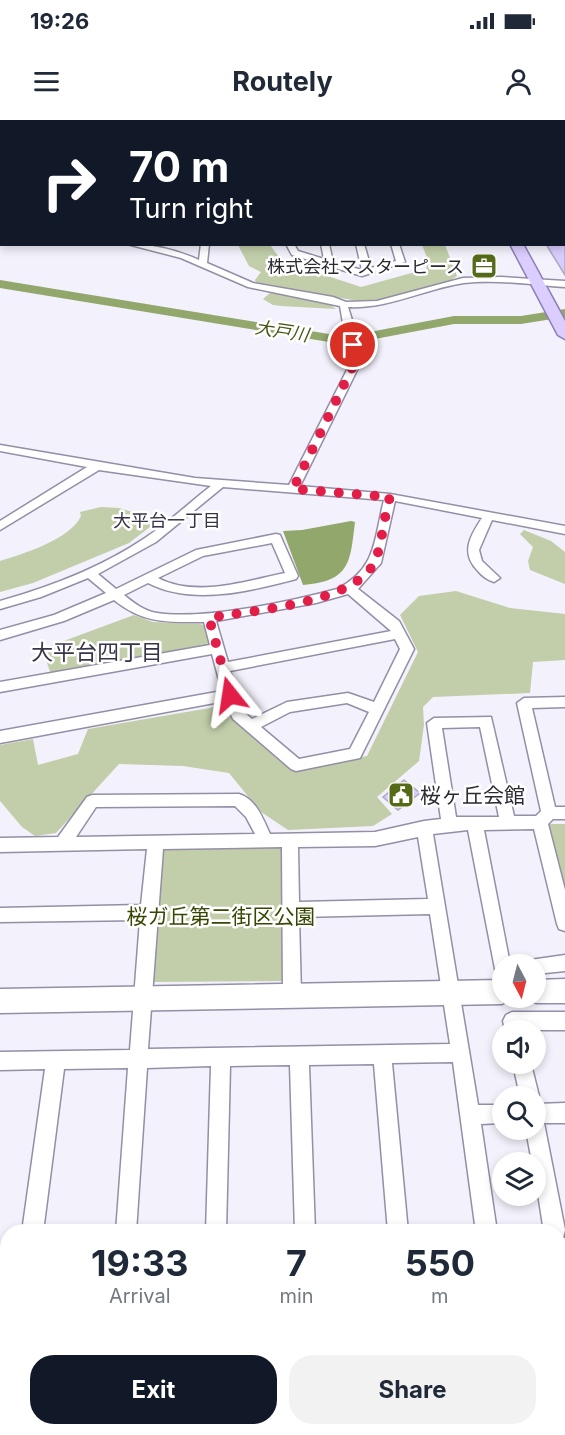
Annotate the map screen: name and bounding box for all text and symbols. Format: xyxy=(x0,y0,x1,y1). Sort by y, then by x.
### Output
text: 19:26 xyxy=(30,8,89,34)
icon: menu xyxy=(30,65,63,98)
text: Routely xyxy=(232,65,333,98)
icon: person xyxy=(502,65,535,98)
text: 70 m xyxy=(129,141,229,192)
icon: right xyxy=(30,144,108,222)
text: Turn right xyxy=(129,192,253,225)
office icon: 株式会社マスターピース xyxy=(469,251,499,281)
place label: 株式会社マスターピース xyxy=(267,256,464,277)
water label: 大戸川 xyxy=(254,316,312,346)
pin xyxy=(327,319,378,370)
icon: arrive xyxy=(336,328,369,361)
district label: 大平台一丁目 xyxy=(113,510,221,531)
district label: 大平台四丁目 xyxy=(31,639,163,665)
position arrow xyxy=(198,663,262,727)
public building icon: 桜ヶ丘会館 xyxy=(386,780,416,810)
place label: 桜ヶ丘会館 xyxy=(420,783,525,808)
park label: 桜ガ丘第二街区公園 xyxy=(127,904,316,929)
north arrow xyxy=(492,954,546,1008)
map controls xyxy=(492,954,546,1206)
button: sound xyxy=(492,1020,546,1074)
button: search xyxy=(492,1086,546,1140)
button: layers xyxy=(492,1152,546,1206)
text: 19:33 xyxy=(91,1241,188,1285)
text: 7 xyxy=(286,1241,307,1285)
text: 550 xyxy=(405,1241,475,1285)
text: Arrival xyxy=(109,1284,170,1308)
text: min xyxy=(279,1284,314,1308)
text: m xyxy=(431,1284,449,1308)
button: Exit xyxy=(30,1355,277,1424)
button: Share xyxy=(289,1355,536,1424)

